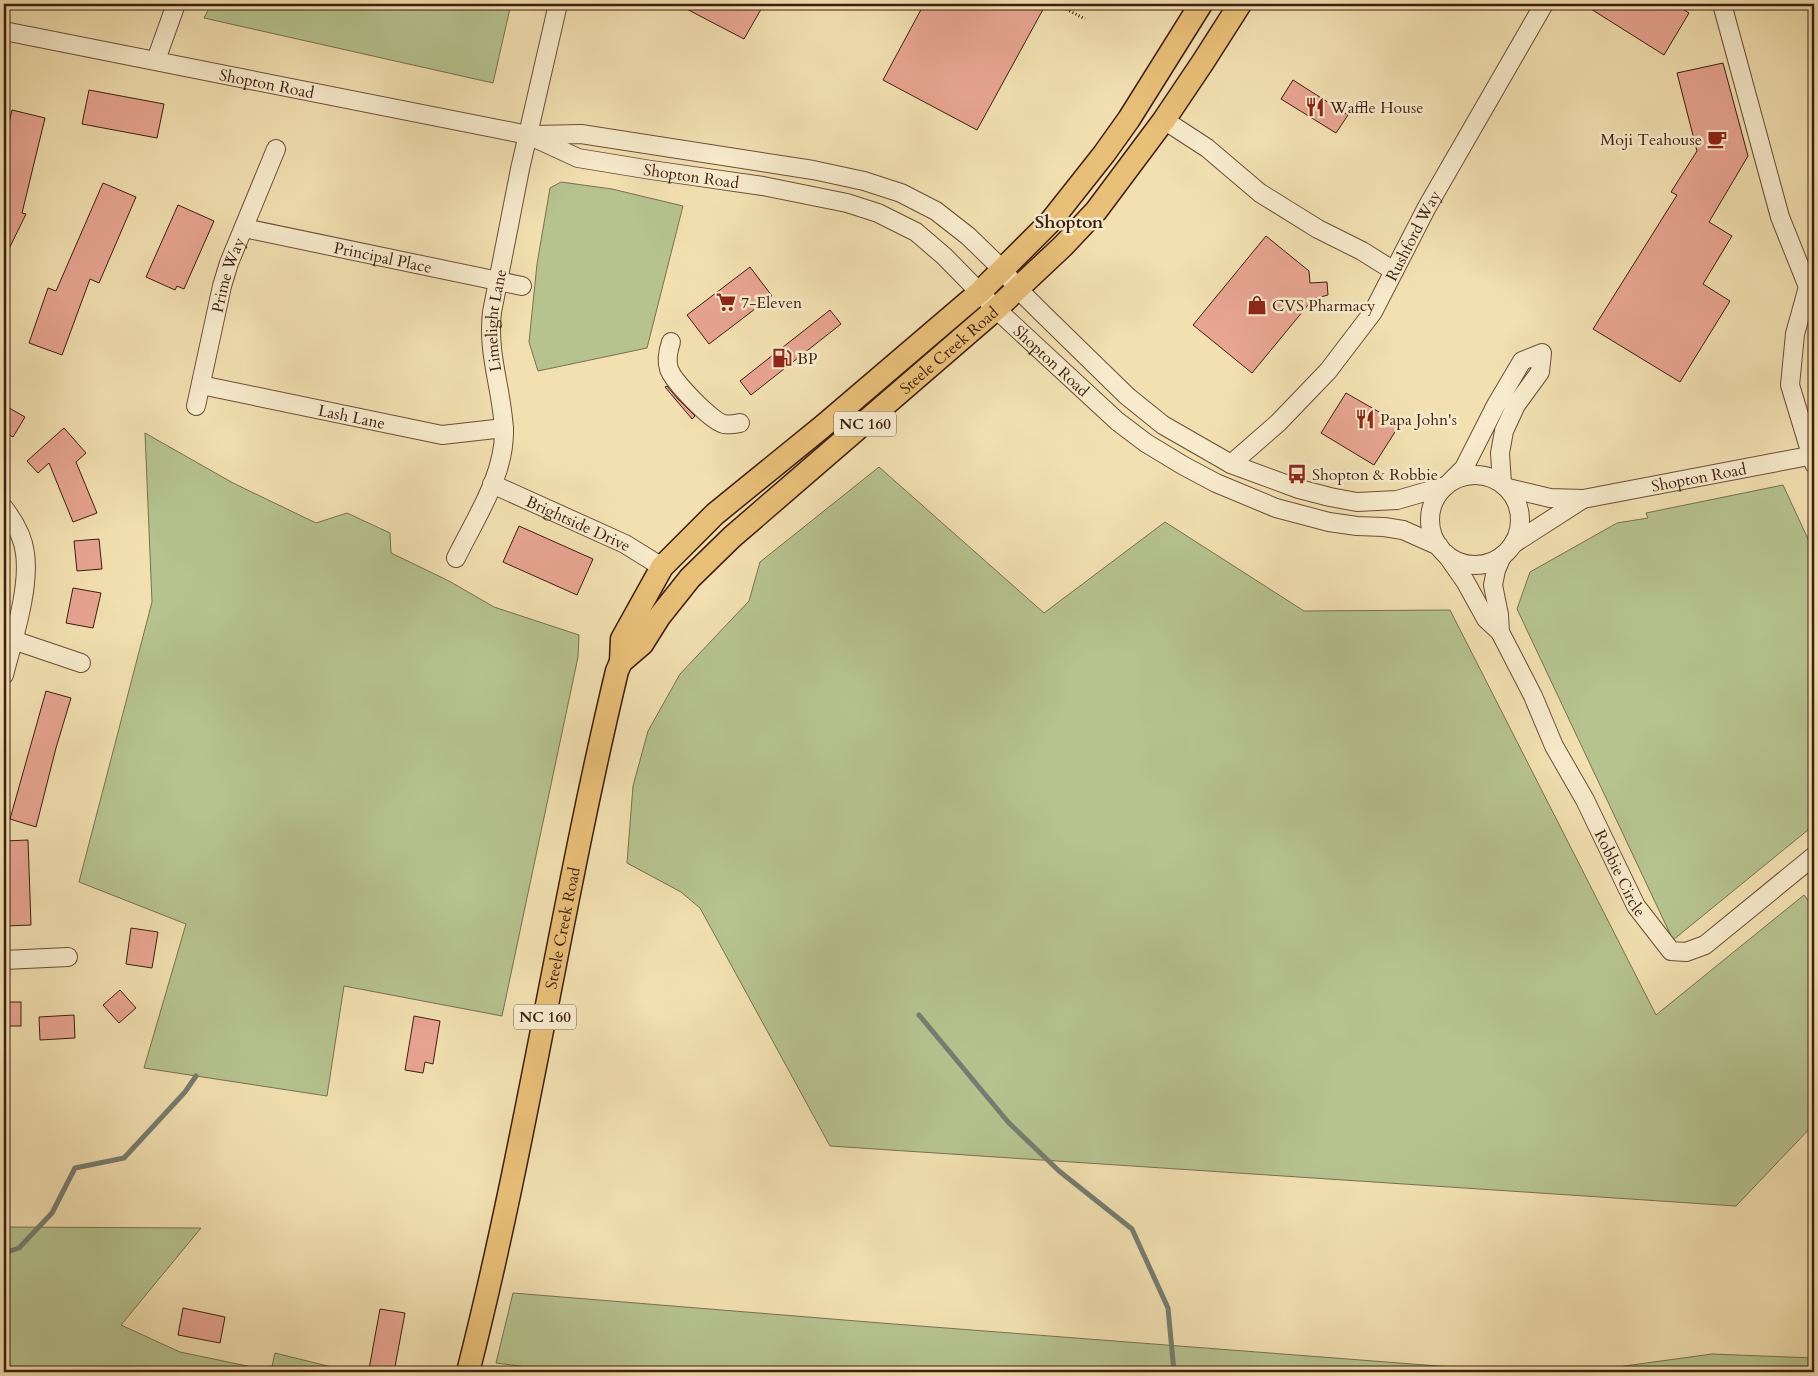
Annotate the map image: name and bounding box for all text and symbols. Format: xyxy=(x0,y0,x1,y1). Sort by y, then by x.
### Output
street label: Shopton Road xyxy=(217,64,317,104)
restaurant icon: Waffle House xyxy=(1304,96,1326,118)
place label: Waffle House xyxy=(1329,97,1424,119)
cafe icon: Moji Teahouse xyxy=(1706,128,1728,150)
place label: Moji Teahouse xyxy=(1600,129,1702,151)
street label: Shopton Road xyxy=(642,159,741,195)
street label: Rushford Way xyxy=(1381,186,1447,285)
district label: Shopton xyxy=(1035,210,1104,235)
street label: Prime Way xyxy=(207,234,251,315)
street label: Principal Place xyxy=(332,237,434,279)
street label: Limelight Lane xyxy=(481,267,512,373)
supermarket icon: 7-Eleven xyxy=(715,291,737,313)
place label: 7-Eleven xyxy=(741,292,802,314)
shop icon: CVS Pharmacy xyxy=(1246,294,1268,316)
place label: CVS Pharmacy xyxy=(1272,295,1376,317)
street label: Steele Creek Road xyxy=(895,301,1004,399)
street label: Shopton Road xyxy=(1008,320,1094,402)
fuel station icon: BP xyxy=(771,347,793,369)
place label: BP xyxy=(797,348,817,370)
street label: Lash Lane xyxy=(316,400,387,435)
restaurant icon: Papa John's xyxy=(1354,408,1376,430)
place label: Papa John's xyxy=(1380,409,1457,431)
road number: NC 160 xyxy=(834,412,896,436)
street label: Shopton Road xyxy=(1650,458,1749,498)
bus stop icon: Shopton & Robbie xyxy=(1286,463,1308,485)
place label: Shopton & Robbie xyxy=(1312,464,1438,486)
street label: Brightside Drive xyxy=(522,491,635,557)
street label: Robbie Circle xyxy=(1589,826,1650,922)
street label: Steele Creek Road xyxy=(540,865,586,991)
road number: NC 160 xyxy=(514,1004,576,1030)

